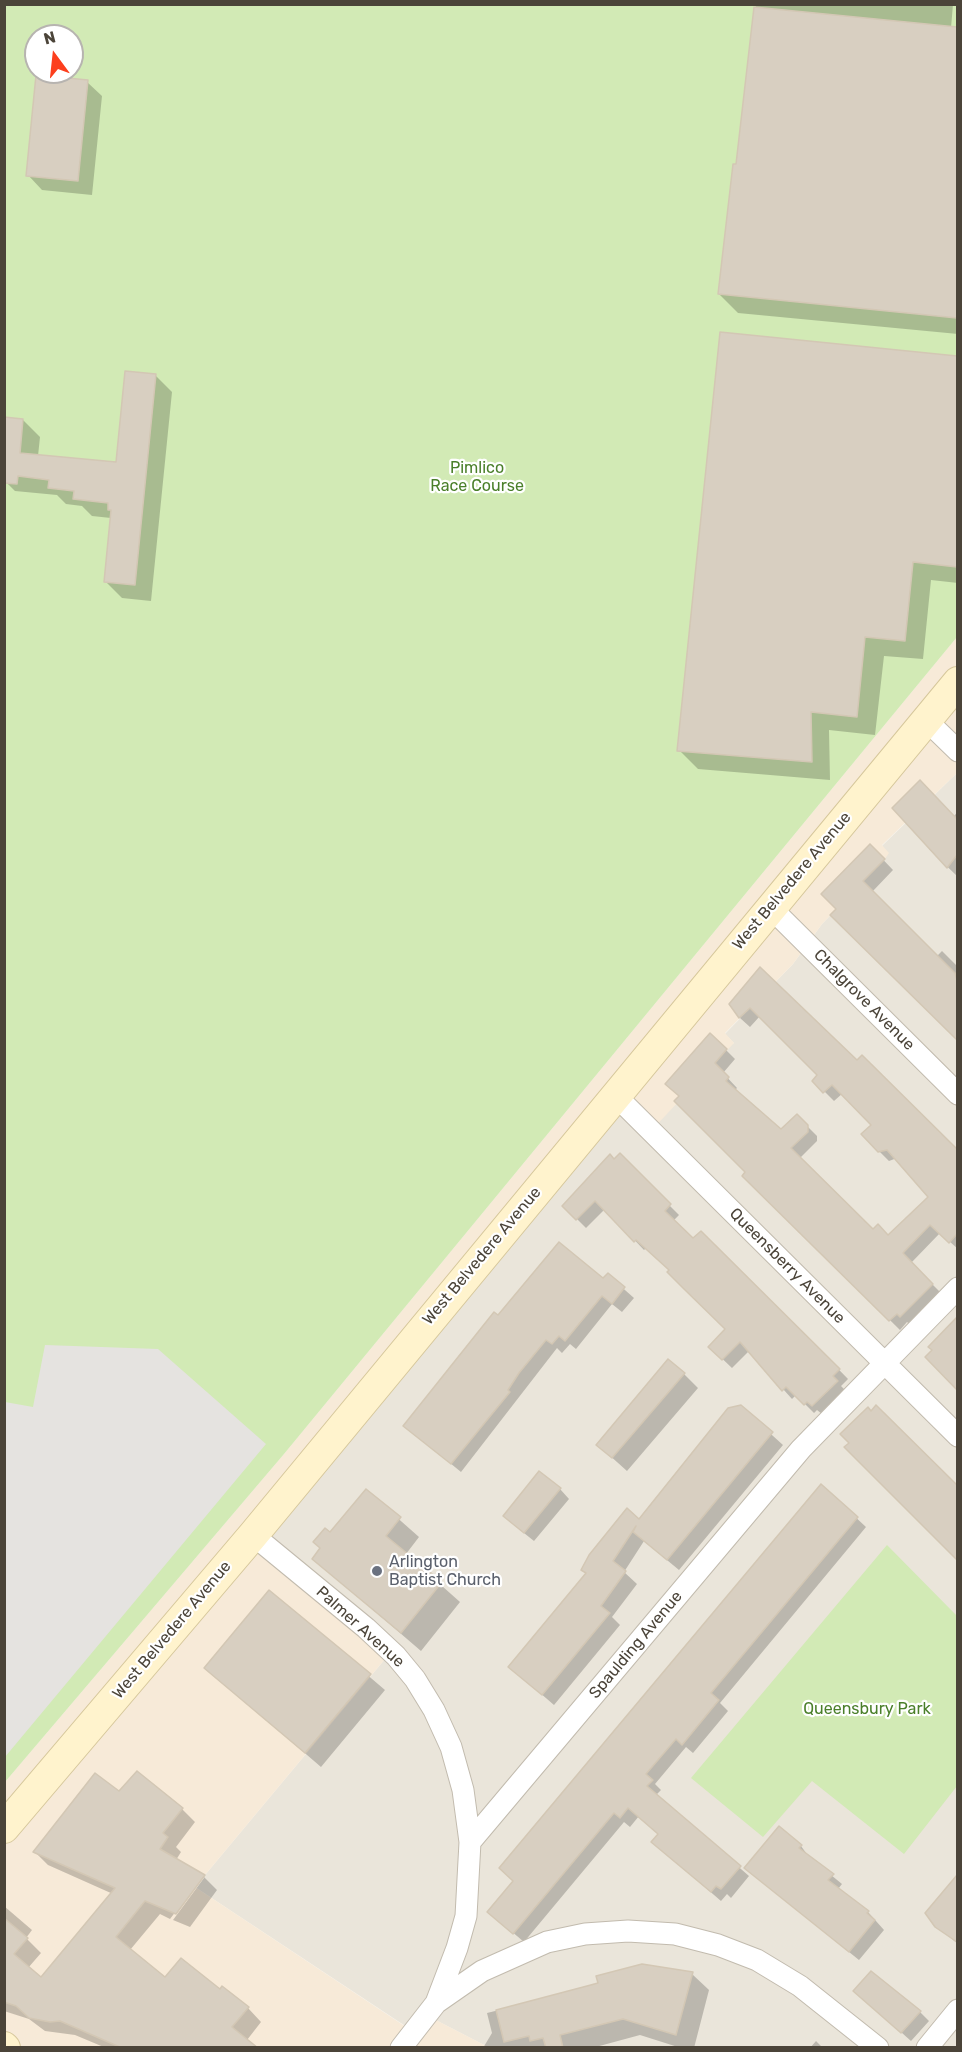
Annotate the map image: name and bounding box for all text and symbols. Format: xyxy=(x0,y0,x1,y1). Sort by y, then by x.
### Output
north arrow xyxy=(24,24,84,84)
text: N xyxy=(42,27,58,49)
park label: Pimlico Race Course xyxy=(430,458,524,496)
street label: West Belvedere Avenue xyxy=(729,808,855,954)
street label: Chalgrove Avenue xyxy=(809,945,919,1055)
street label: West Belvedere Avenue xyxy=(419,1183,545,1329)
street label: Queensberry Avenue xyxy=(725,1204,849,1328)
place label: Arlington Baptist Church xyxy=(389,1552,501,1590)
street label: West Belvedere Avenue xyxy=(109,1557,235,1703)
marker: Arlington Baptist Church xyxy=(370,1564,384,1578)
street label: Palmer Avenue xyxy=(312,1582,408,1672)
street label: Spaulding Avenue xyxy=(585,1587,687,1703)
park label: Queensbury Park xyxy=(803,1699,931,1719)

